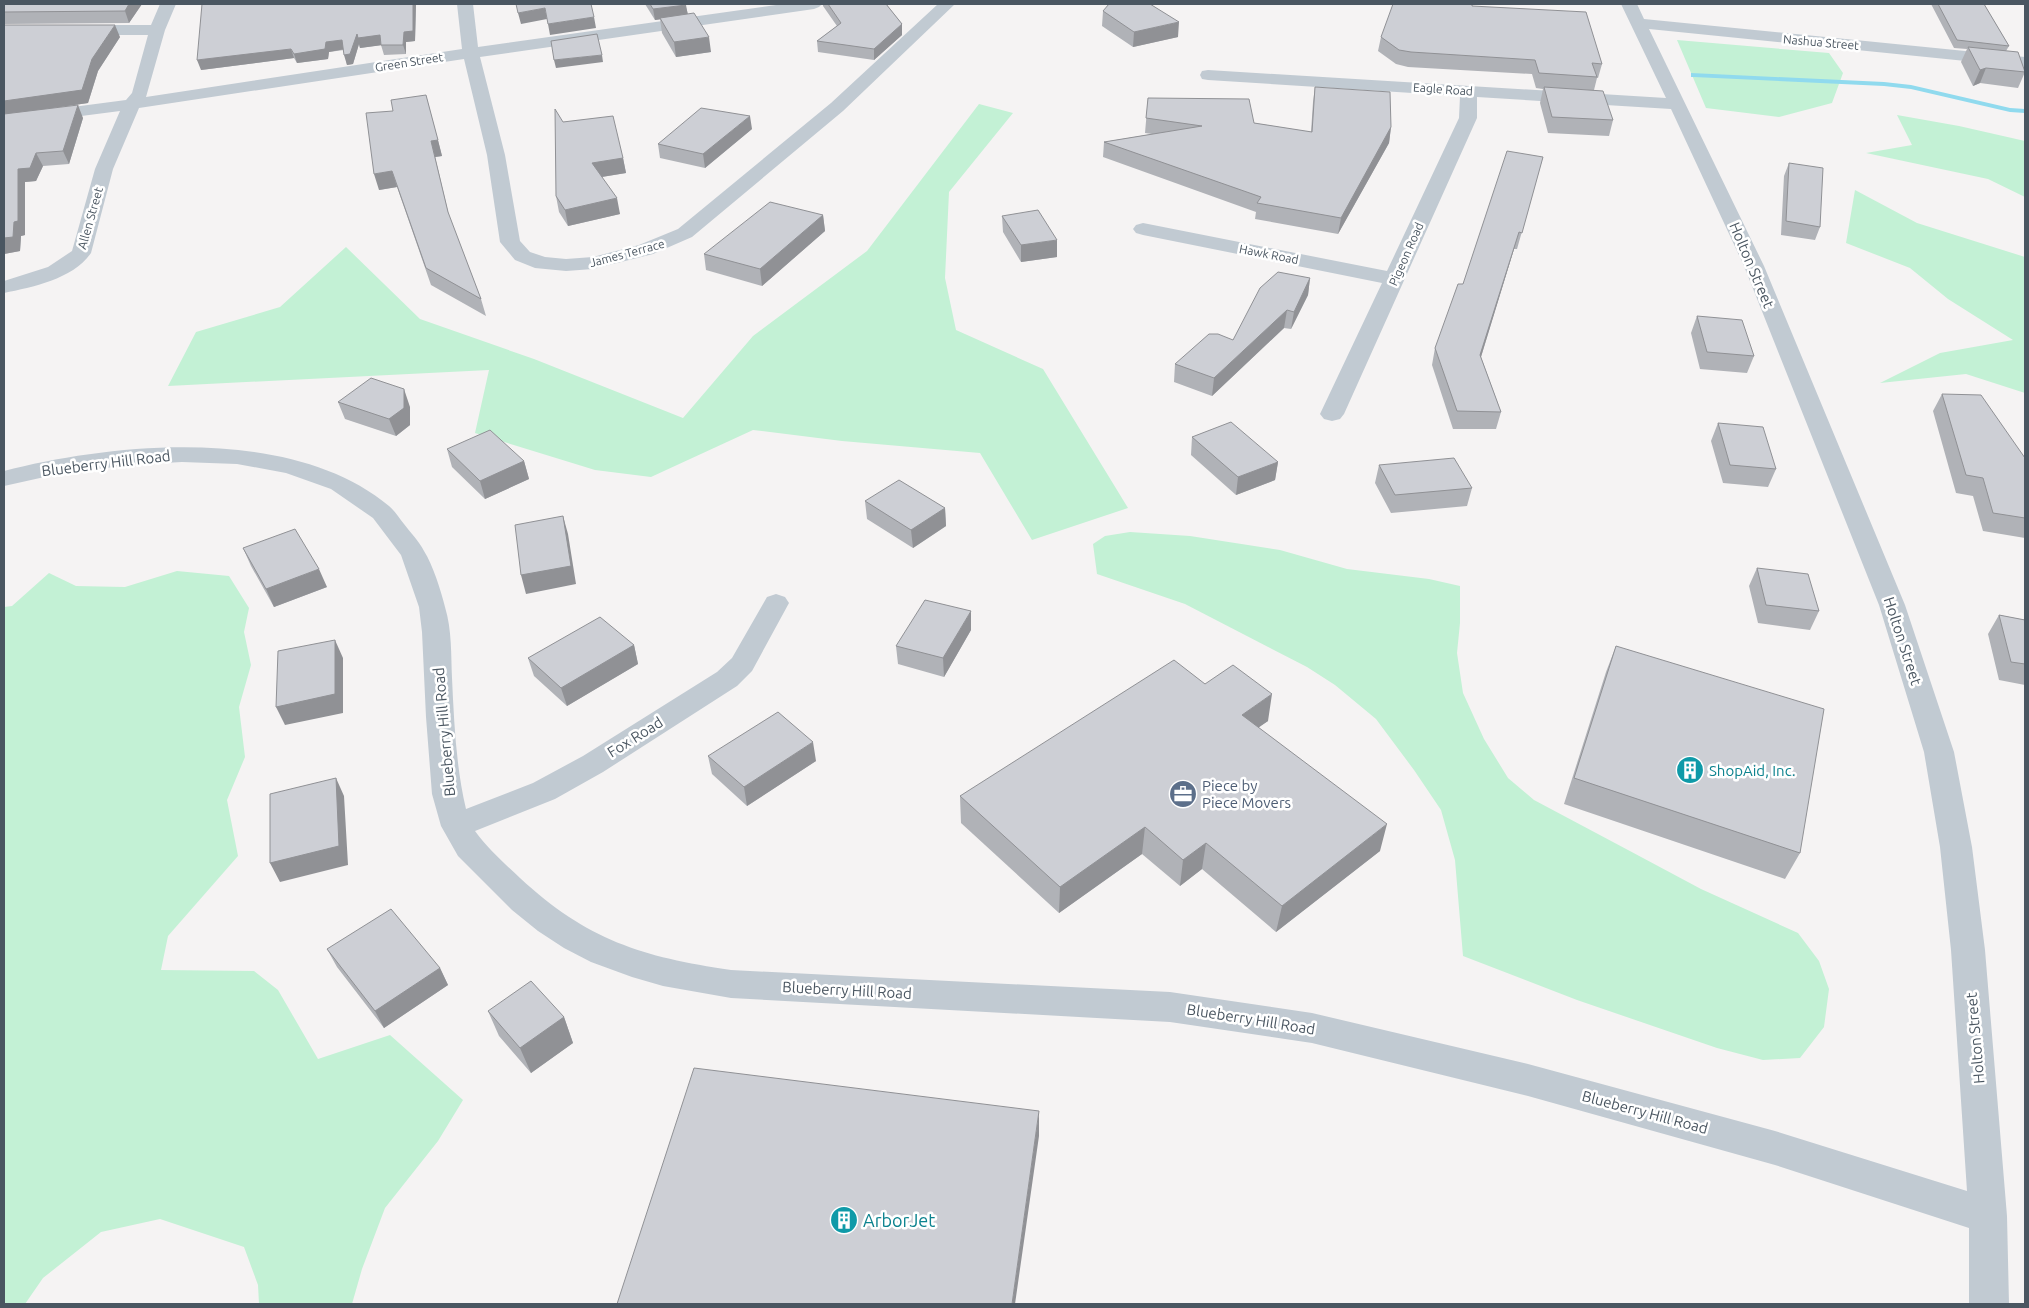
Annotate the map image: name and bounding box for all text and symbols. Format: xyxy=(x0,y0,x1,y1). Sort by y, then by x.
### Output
street label: Nashua Street xyxy=(1783,32,1860,52)
street label: Green Street xyxy=(374,50,444,74)
street label: Eagle Road xyxy=(1413,80,1473,98)
street label: Allen Street xyxy=(75,185,105,250)
street label: Holton Street xyxy=(1726,219,1778,311)
street label: Pigeon Road xyxy=(1386,220,1426,288)
street label: James Terrace xyxy=(588,237,666,269)
street label: Hawk Road xyxy=(1238,242,1300,266)
street label: Blueberry Hill Road xyxy=(41,447,171,479)
street label: Holton Street xyxy=(1881,595,1925,687)
street label: Blueberry Hill Road xyxy=(430,667,458,797)
street label: Fox Road xyxy=(604,713,666,761)
building icon: ShopAid, Inc. xyxy=(1675,755,1705,785)
place label: ShopAid, Inc. xyxy=(1709,762,1796,779)
place label: Piece by Piece Movers xyxy=(1202,777,1291,811)
office icon: Piece by Piece Movers xyxy=(1168,779,1198,809)
street label: Blueberry Hill Road xyxy=(782,978,912,1002)
street label: Holton Street xyxy=(1963,991,1987,1084)
street label: Blueberry Hill Road xyxy=(1186,1000,1316,1038)
street label: Blueberry Hill Road xyxy=(1580,1087,1710,1137)
building icon: ArborJet xyxy=(829,1205,859,1235)
place label: ArborJet xyxy=(863,1210,935,1230)

